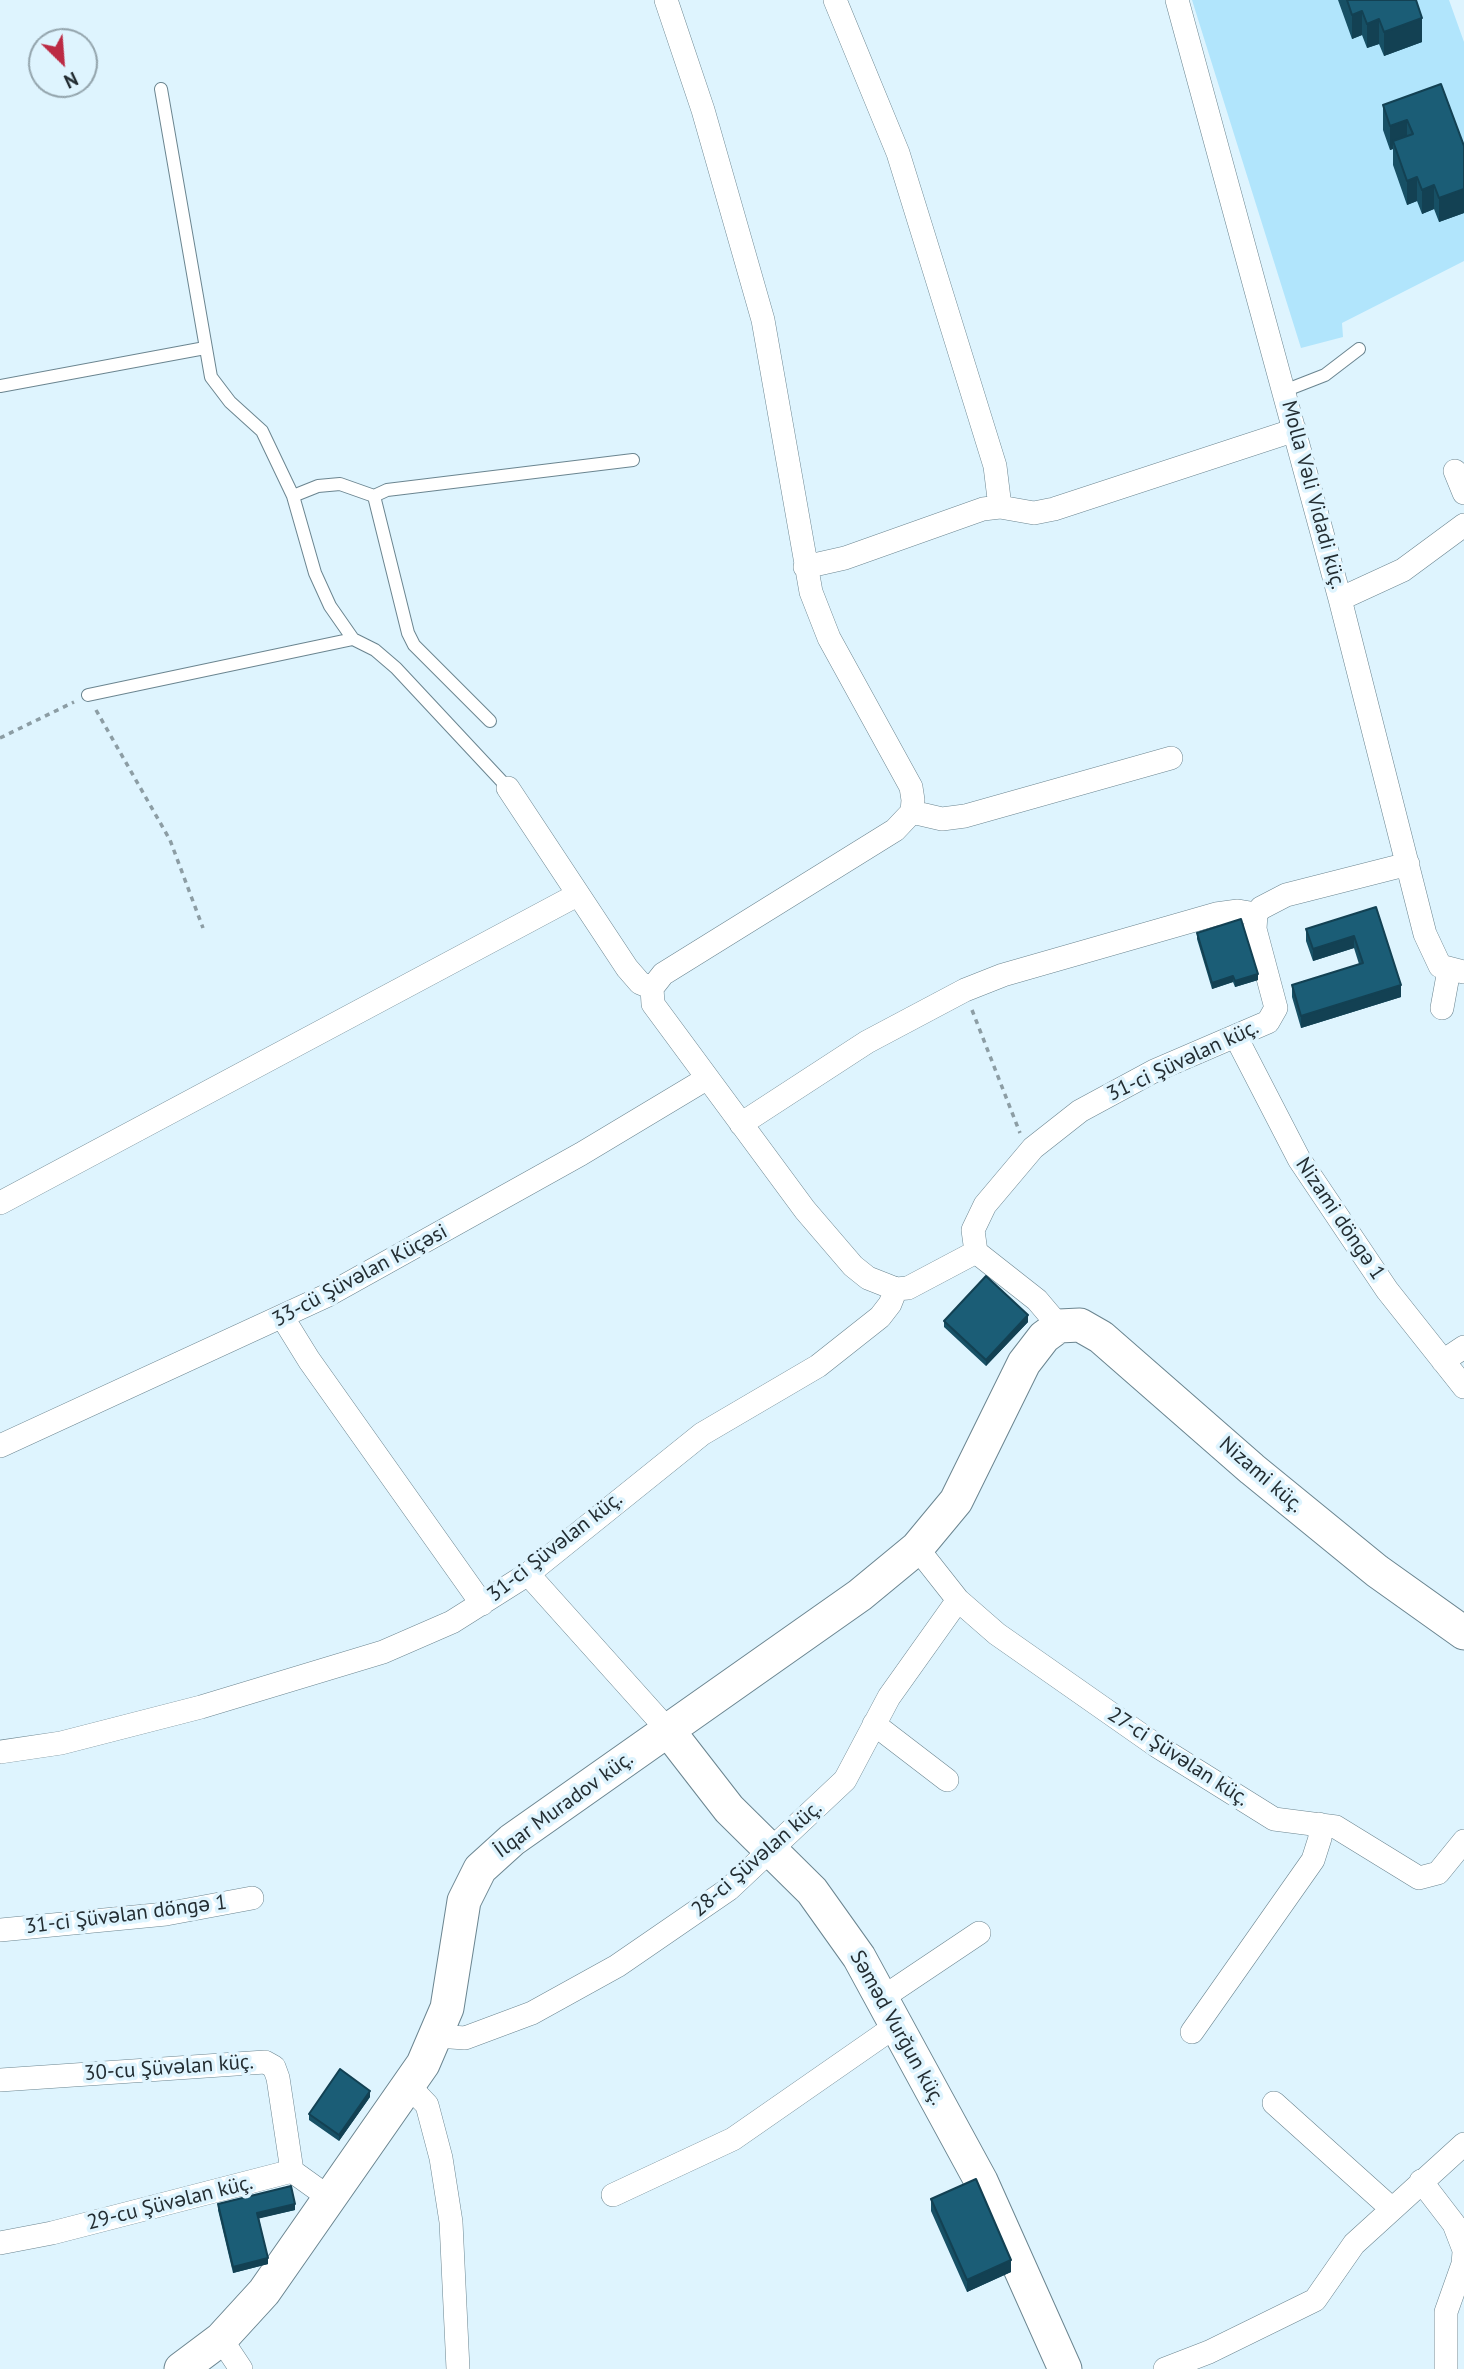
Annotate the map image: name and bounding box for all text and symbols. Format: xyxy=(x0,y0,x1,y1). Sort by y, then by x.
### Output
north arrow xyxy=(28,28,98,98)
text: N xyxy=(60,67,82,94)
street label: Molla Vəli Vidadi küç. xyxy=(1276,398,1350,592)
street label: 31-ci Şüvəlan küç. xyxy=(1103,1015,1263,1107)
street label: Nizami döngə 1 xyxy=(1290,1153,1390,1285)
street label: 33-cü Şüvəlan Küçəsi xyxy=(268,1219,452,1333)
street label: Nizami küç. xyxy=(1214,1432,1308,1518)
street label: 31-ci Şüvəlan küç. xyxy=(482,1486,628,1608)
street label: 27-ci Şüvəlan küç. xyxy=(1103,1702,1253,1812)
street label: İlqar Muradov küç. xyxy=(490,1746,638,1864)
street label: 28-ci Şüvəlan küç. xyxy=(687,1796,827,1922)
street label: 31-ci Şüvəlan döngə 1 xyxy=(24,1890,228,1940)
street label: Səməd Vurğun küç. xyxy=(844,1946,950,2110)
street label: 30-cu Şüvəlan küç. xyxy=(83,2049,255,2087)
street label: 29-cu Şüvəlan küç. xyxy=(84,2170,256,2236)

